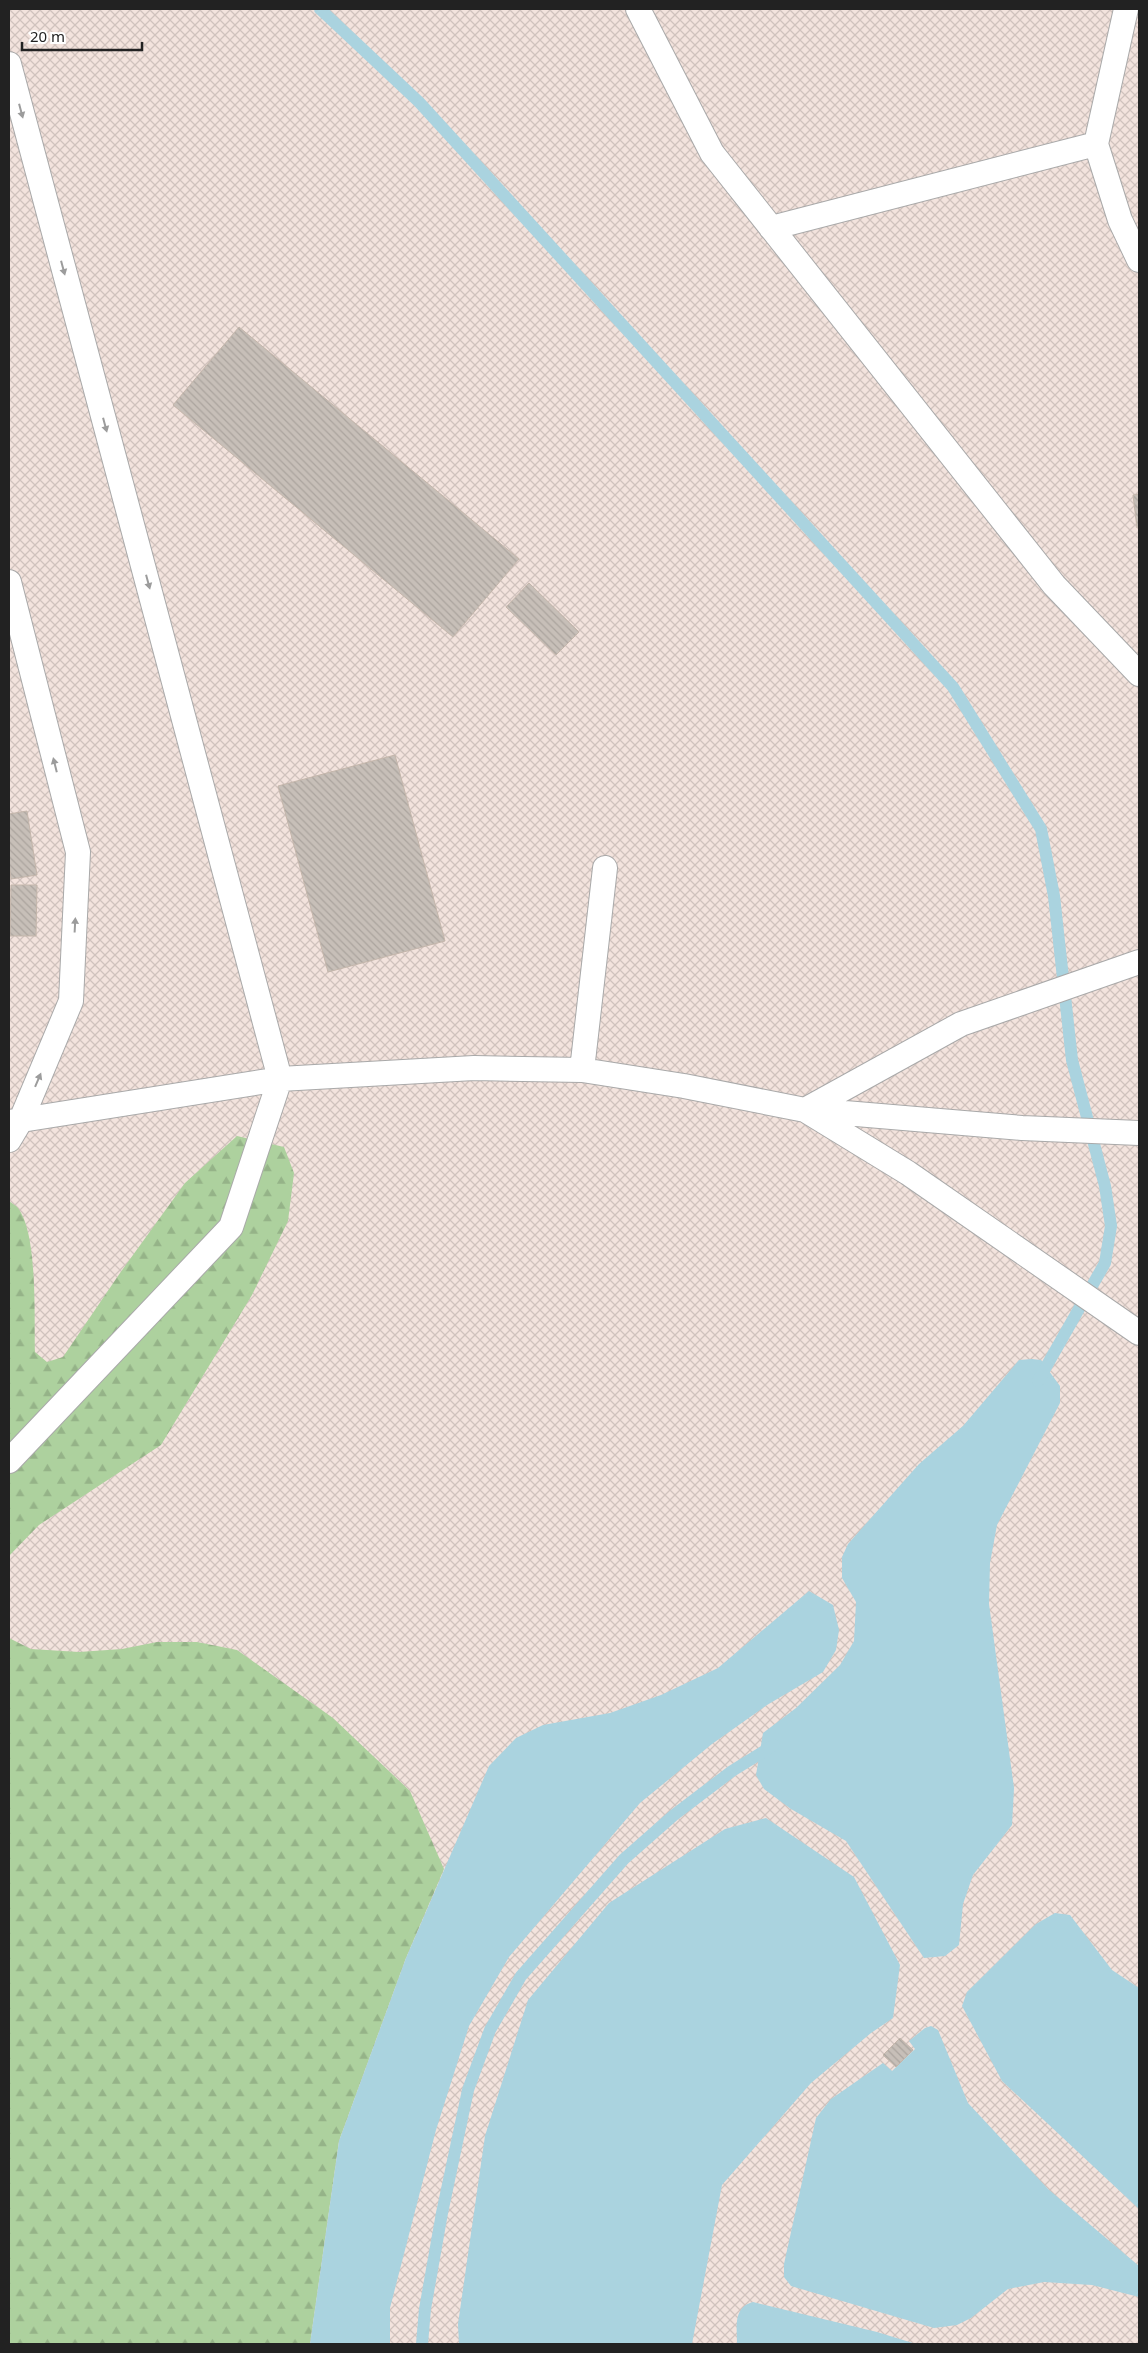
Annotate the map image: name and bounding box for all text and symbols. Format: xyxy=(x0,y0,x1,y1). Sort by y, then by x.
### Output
scale bar xyxy=(22,20,142,52)
text: 20 m xyxy=(30,26,65,46)
one-way arrow xyxy=(18,103,26,118)
one-way arrow xyxy=(60,260,68,275)
one-way arrow xyxy=(102,417,110,432)
one-way arrow xyxy=(144,574,152,589)
one-way arrow xyxy=(51,757,59,772)
one-way arrow xyxy=(71,916,79,932)
one-way arrow xyxy=(34,1073,42,1087)

